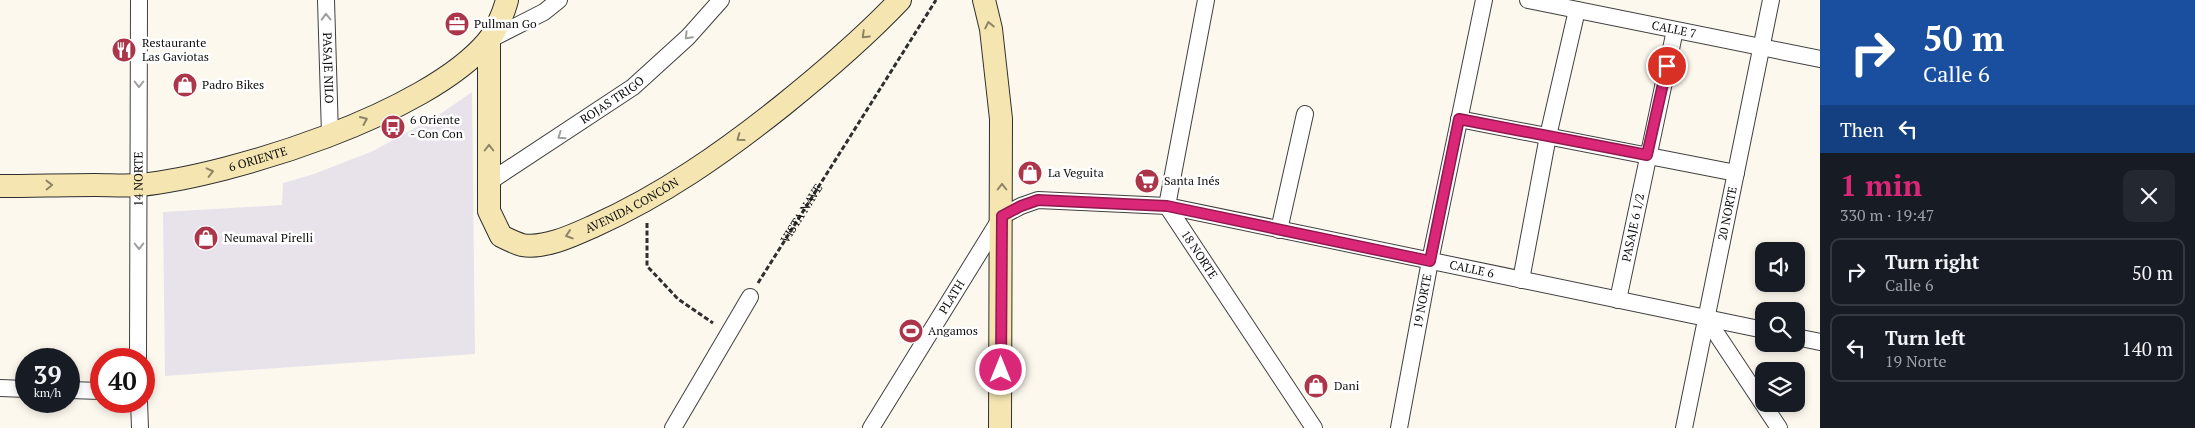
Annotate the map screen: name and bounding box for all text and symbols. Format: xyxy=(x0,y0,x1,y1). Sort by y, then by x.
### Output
office icon: Pullman Go xyxy=(444,11,470,37)
one-way arrow xyxy=(321,12,331,20)
text: 50 m xyxy=(1923,15,2004,61)
place label: Pullman Go xyxy=(474,16,537,31)
street label: CALLE 7 xyxy=(1651,17,1698,41)
icon: right xyxy=(1840,20,1905,85)
one-way arrow xyxy=(985,21,995,30)
one-way arrow xyxy=(862,29,871,38)
one-way arrow xyxy=(685,30,694,39)
street label: PASAJE NILO xyxy=(320,32,337,104)
place label: Restaurante Las Gaviotas xyxy=(142,35,209,64)
restaurant icon: Restaurante Las Gaviotas xyxy=(111,37,137,63)
pin xyxy=(1646,45,1688,87)
icon: arrive xyxy=(1653,52,1681,80)
text: Calle 6 xyxy=(1923,59,1990,88)
shop icon: Padro Bikes xyxy=(172,72,198,98)
street label: ROJAS TRIGO xyxy=(577,73,647,127)
place label: Padro Bikes xyxy=(202,77,264,92)
one-way arrow xyxy=(134,80,144,88)
place label: 6 Oriente - Con Con xyxy=(410,112,463,141)
bus stop icon: 6 Oriente - Con Con xyxy=(380,114,406,140)
icon: left xyxy=(1894,115,1922,143)
one-way arrow xyxy=(359,116,368,127)
text: Then xyxy=(1840,117,1884,142)
one-way arrow xyxy=(557,130,566,140)
one-way arrow xyxy=(736,132,746,141)
street label: 6 ORIENTE xyxy=(227,143,289,174)
one-way arrow xyxy=(483,143,494,151)
street label: 14 NORTE xyxy=(130,152,146,206)
shop icon: La Veguita xyxy=(1017,160,1043,186)
place label: La Veguita xyxy=(1048,165,1104,180)
text: 1 min xyxy=(1840,165,1922,205)
one-way arrow xyxy=(205,167,214,177)
supermarket icon: Santa Inés xyxy=(1134,168,1160,194)
button: close xyxy=(2123,170,2175,222)
place label: Santa Inés xyxy=(1164,173,1220,188)
street label: AVENIDA CONCÓN xyxy=(583,174,681,236)
one-way arrow xyxy=(45,180,53,191)
street label: VISTA NAVE xyxy=(777,181,825,246)
one-way arrow xyxy=(997,183,1007,190)
street label: 20 NORTE xyxy=(1714,185,1740,242)
street label: PASAJE 6 1/2 xyxy=(1618,192,1647,263)
text: 330 m · 19:47 xyxy=(1840,204,1934,226)
shop icon: Neumaval Pirelli xyxy=(193,225,219,251)
street label: 18 NORTE xyxy=(1178,227,1221,281)
place label: Neumaval Pirelli xyxy=(224,230,313,245)
one-way arrow xyxy=(566,230,574,240)
one-way arrow xyxy=(134,242,144,250)
map controls xyxy=(1755,242,1805,412)
button: sound xyxy=(1755,242,1805,292)
text: Turn right xyxy=(1885,249,1979,274)
street label: CALLE 6 xyxy=(1448,257,1496,281)
icon: right xyxy=(1842,258,1870,286)
text: 50 m xyxy=(2132,260,2173,285)
street label: 19 NORTE xyxy=(1410,273,1434,329)
text: Calle 6 xyxy=(1885,274,1933,296)
street label: PLATH xyxy=(935,277,968,316)
button: search xyxy=(1755,302,1805,352)
sports icon: Angamos xyxy=(898,318,924,344)
place label: Angamos xyxy=(928,323,978,338)
text: Turn left xyxy=(1885,325,1966,350)
icon: left xyxy=(1842,334,1870,362)
text: 140 m xyxy=(2122,336,2173,361)
position arrow xyxy=(974,343,1026,395)
speed limit sign: 40 xyxy=(90,348,155,413)
text: 19 Norte xyxy=(1885,350,1947,372)
text: 39 xyxy=(33,358,62,391)
button: layers xyxy=(1755,362,1805,412)
shop icon: Dani xyxy=(1303,373,1329,399)
place label: Dani xyxy=(1334,378,1360,393)
text: km/h xyxy=(34,385,61,400)

